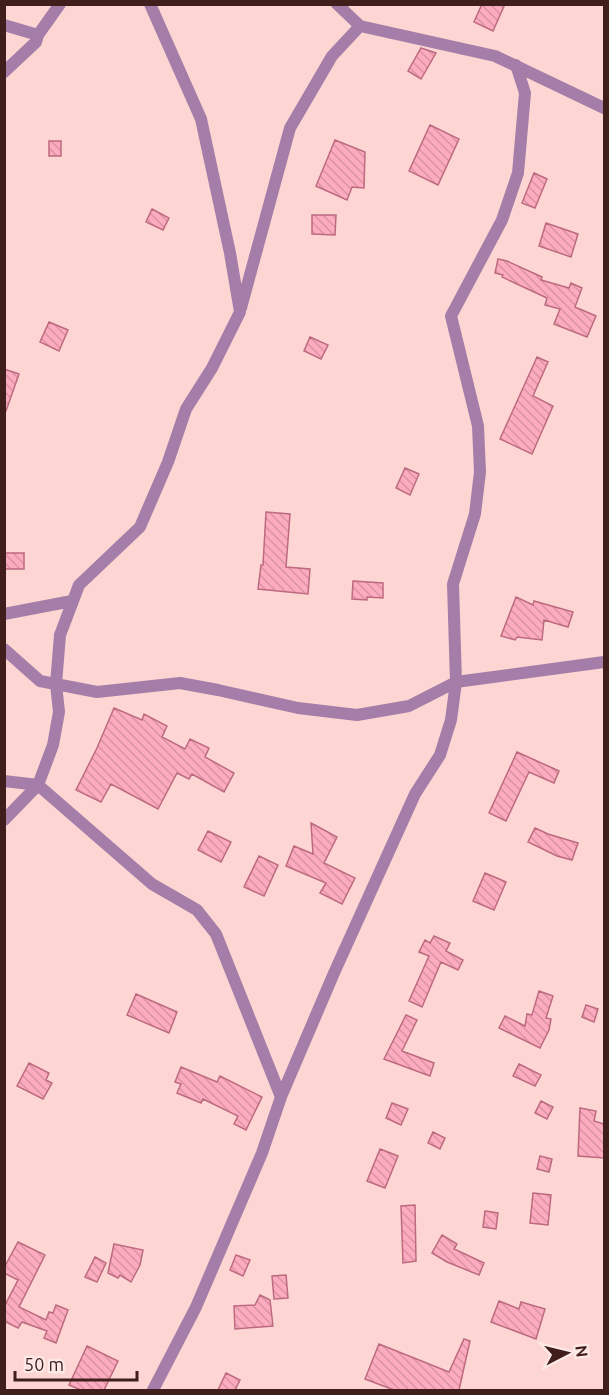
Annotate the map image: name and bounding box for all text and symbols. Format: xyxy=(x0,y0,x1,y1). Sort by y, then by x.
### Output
north arrow xyxy=(537,1323,597,1383)
scale bar xyxy=(15,1344,136,1382)
text: N xyxy=(572,1344,592,1358)
text: 50 m xyxy=(24,1354,64,1374)

